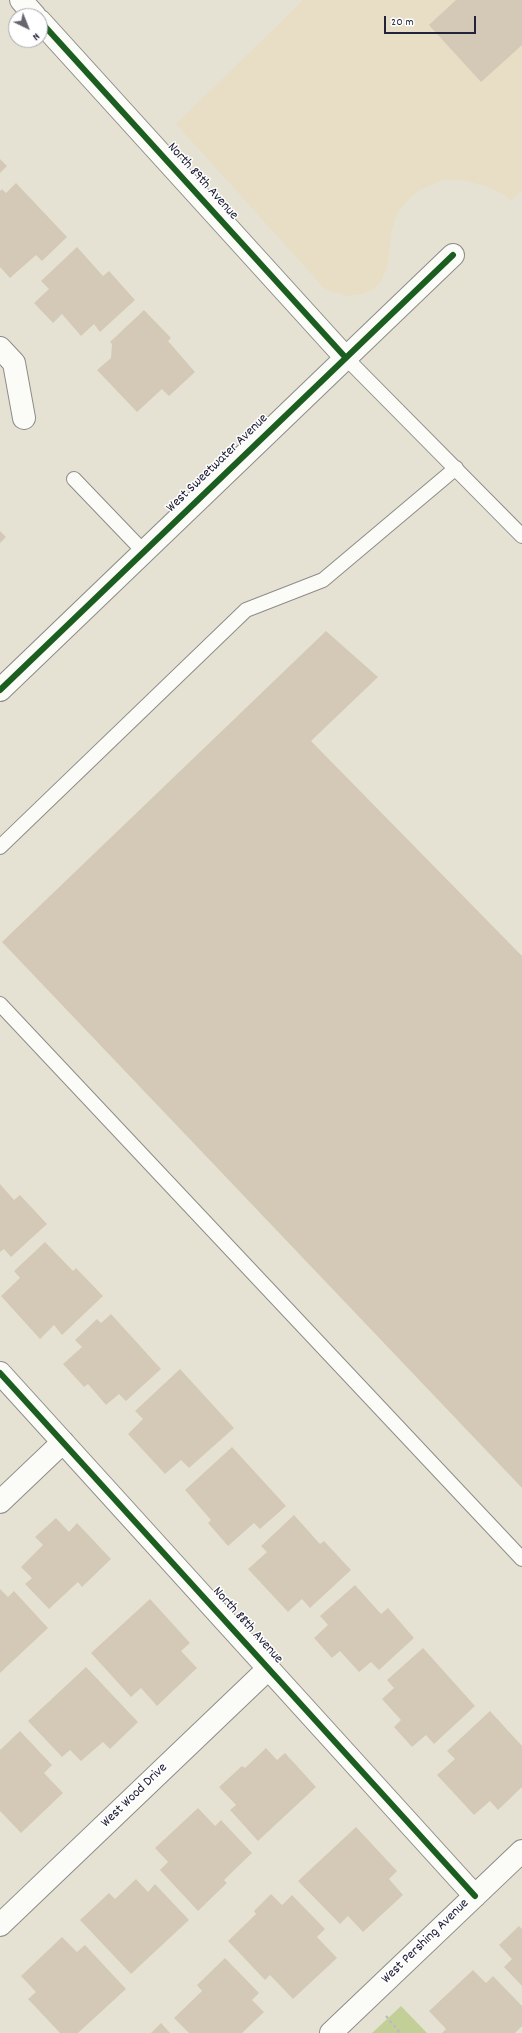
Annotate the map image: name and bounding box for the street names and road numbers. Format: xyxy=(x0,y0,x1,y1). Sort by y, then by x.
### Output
street label: North 89th Avenue xyxy=(163,140,241,224)
street label: West Sweetwater Avenue xyxy=(164,411,272,517)
street label: North 88th Avenue xyxy=(208,1584,286,1668)
street label: West Wood Drive xyxy=(98,1760,172,1832)
street label: West Pershing Avenue xyxy=(379,1896,473,1988)

